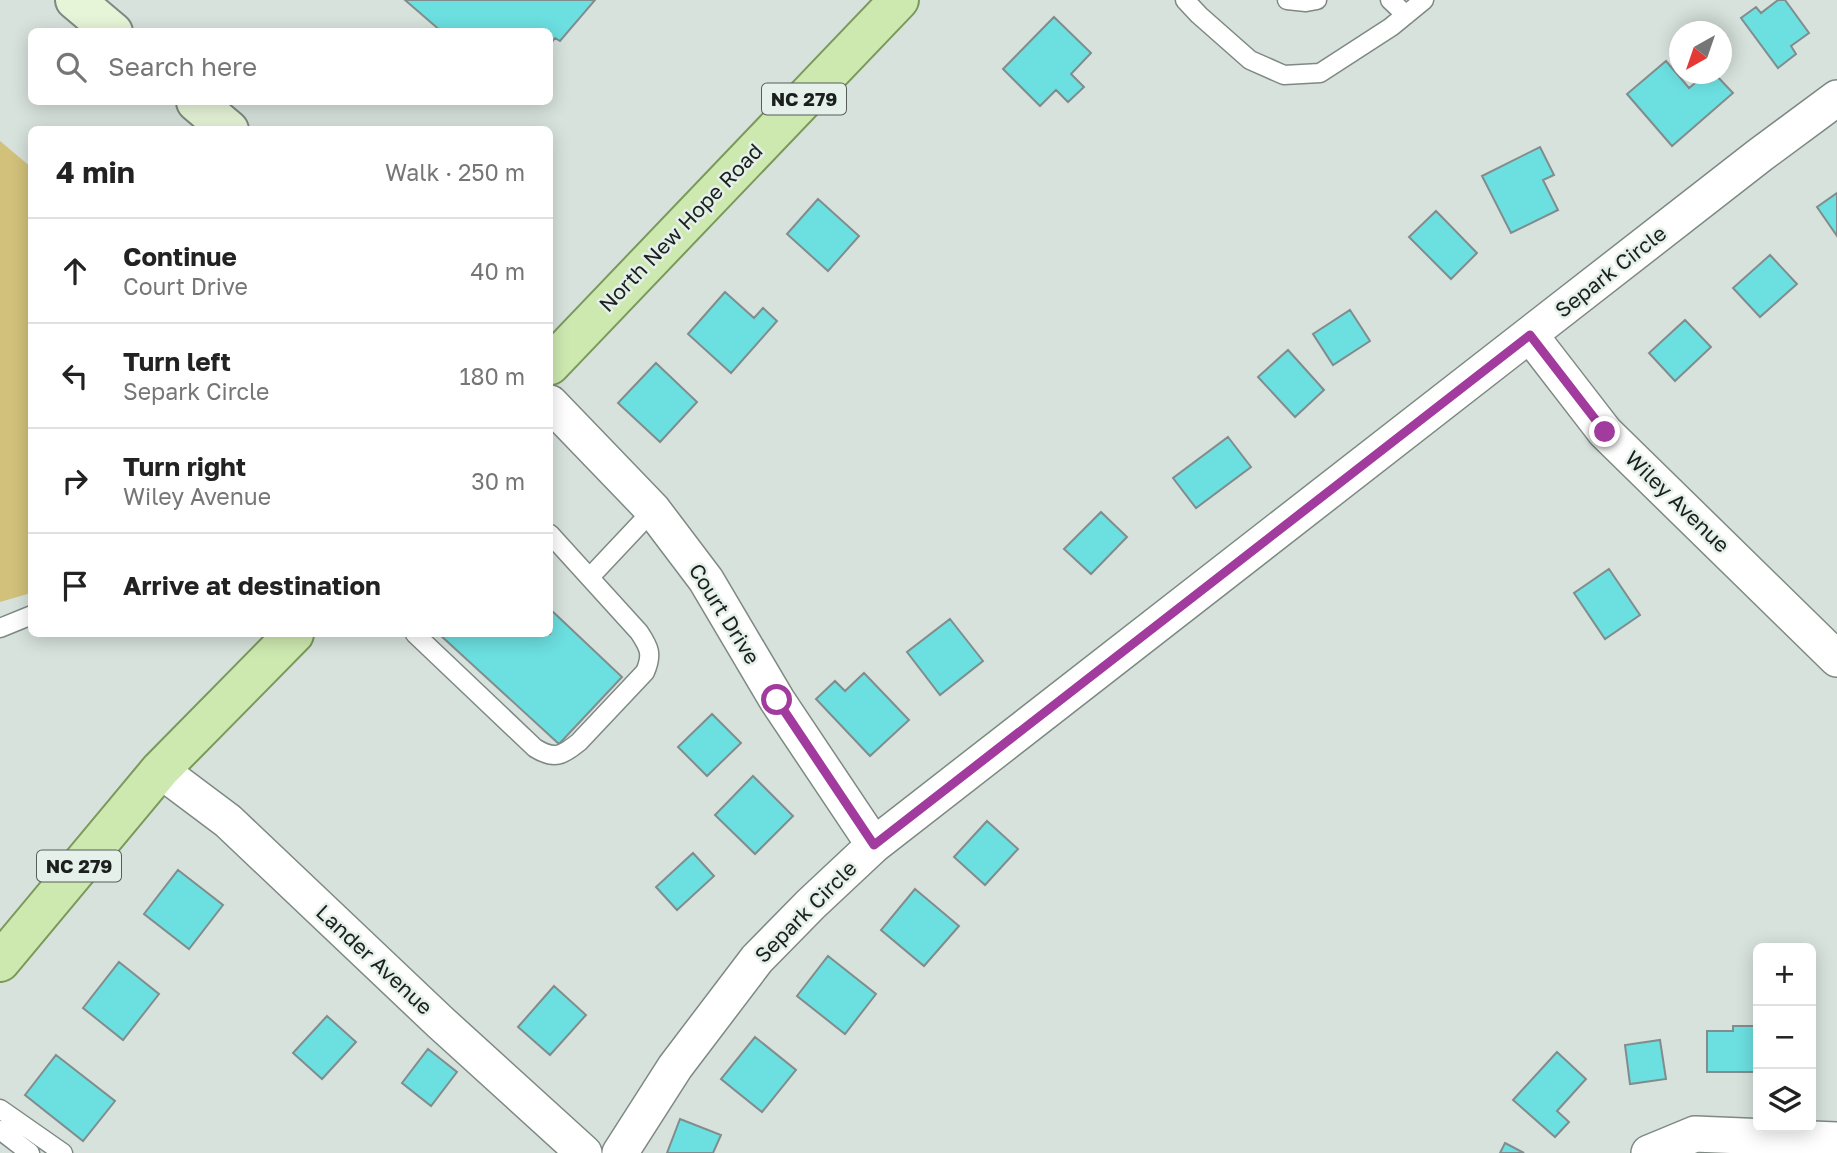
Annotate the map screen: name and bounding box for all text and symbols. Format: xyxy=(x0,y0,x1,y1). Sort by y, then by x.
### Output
north arrow xyxy=(1669,21,1732,84)
search box xyxy=(28,28,553,105)
icon: search xyxy=(52,48,90,86)
text: Search here xyxy=(108,51,257,82)
road number: NC 279 xyxy=(762,83,846,114)
street label: North New Hope Road xyxy=(593,138,768,317)
text: 4 min xyxy=(56,154,135,190)
text: Walk · 250 m xyxy=(385,158,525,186)
street label: Separk Circle xyxy=(1550,220,1671,323)
text: Continue xyxy=(123,241,237,272)
icon: ahead xyxy=(56,252,94,290)
text: 40 m xyxy=(471,257,525,285)
text: Court Drive xyxy=(123,272,248,300)
text: Turn left xyxy=(123,346,231,377)
icon: left xyxy=(56,357,94,395)
text: 180 m xyxy=(459,362,525,390)
text: Separk Circle xyxy=(123,377,269,405)
route end xyxy=(1589,416,1620,447)
street label: Wiley Avenue xyxy=(1620,445,1735,558)
text: Turn right xyxy=(123,451,246,482)
icon: right xyxy=(56,462,94,500)
text: 30 m xyxy=(471,467,525,495)
text: Wiley Avenue xyxy=(123,482,271,510)
street label: Court Drive xyxy=(684,558,766,669)
icon: arrive xyxy=(56,567,94,605)
text: Arrive at destination xyxy=(123,570,381,601)
route start xyxy=(761,684,792,715)
road number: NC 279 xyxy=(37,850,121,881)
street label: Separk Circle xyxy=(749,855,862,968)
street label: Lander Avenue xyxy=(311,899,438,1020)
map controls xyxy=(1753,943,1816,1132)
button: + xyxy=(1753,943,1816,1006)
button: − xyxy=(1753,1006,1816,1069)
button: layers xyxy=(1753,1069,1816,1132)

